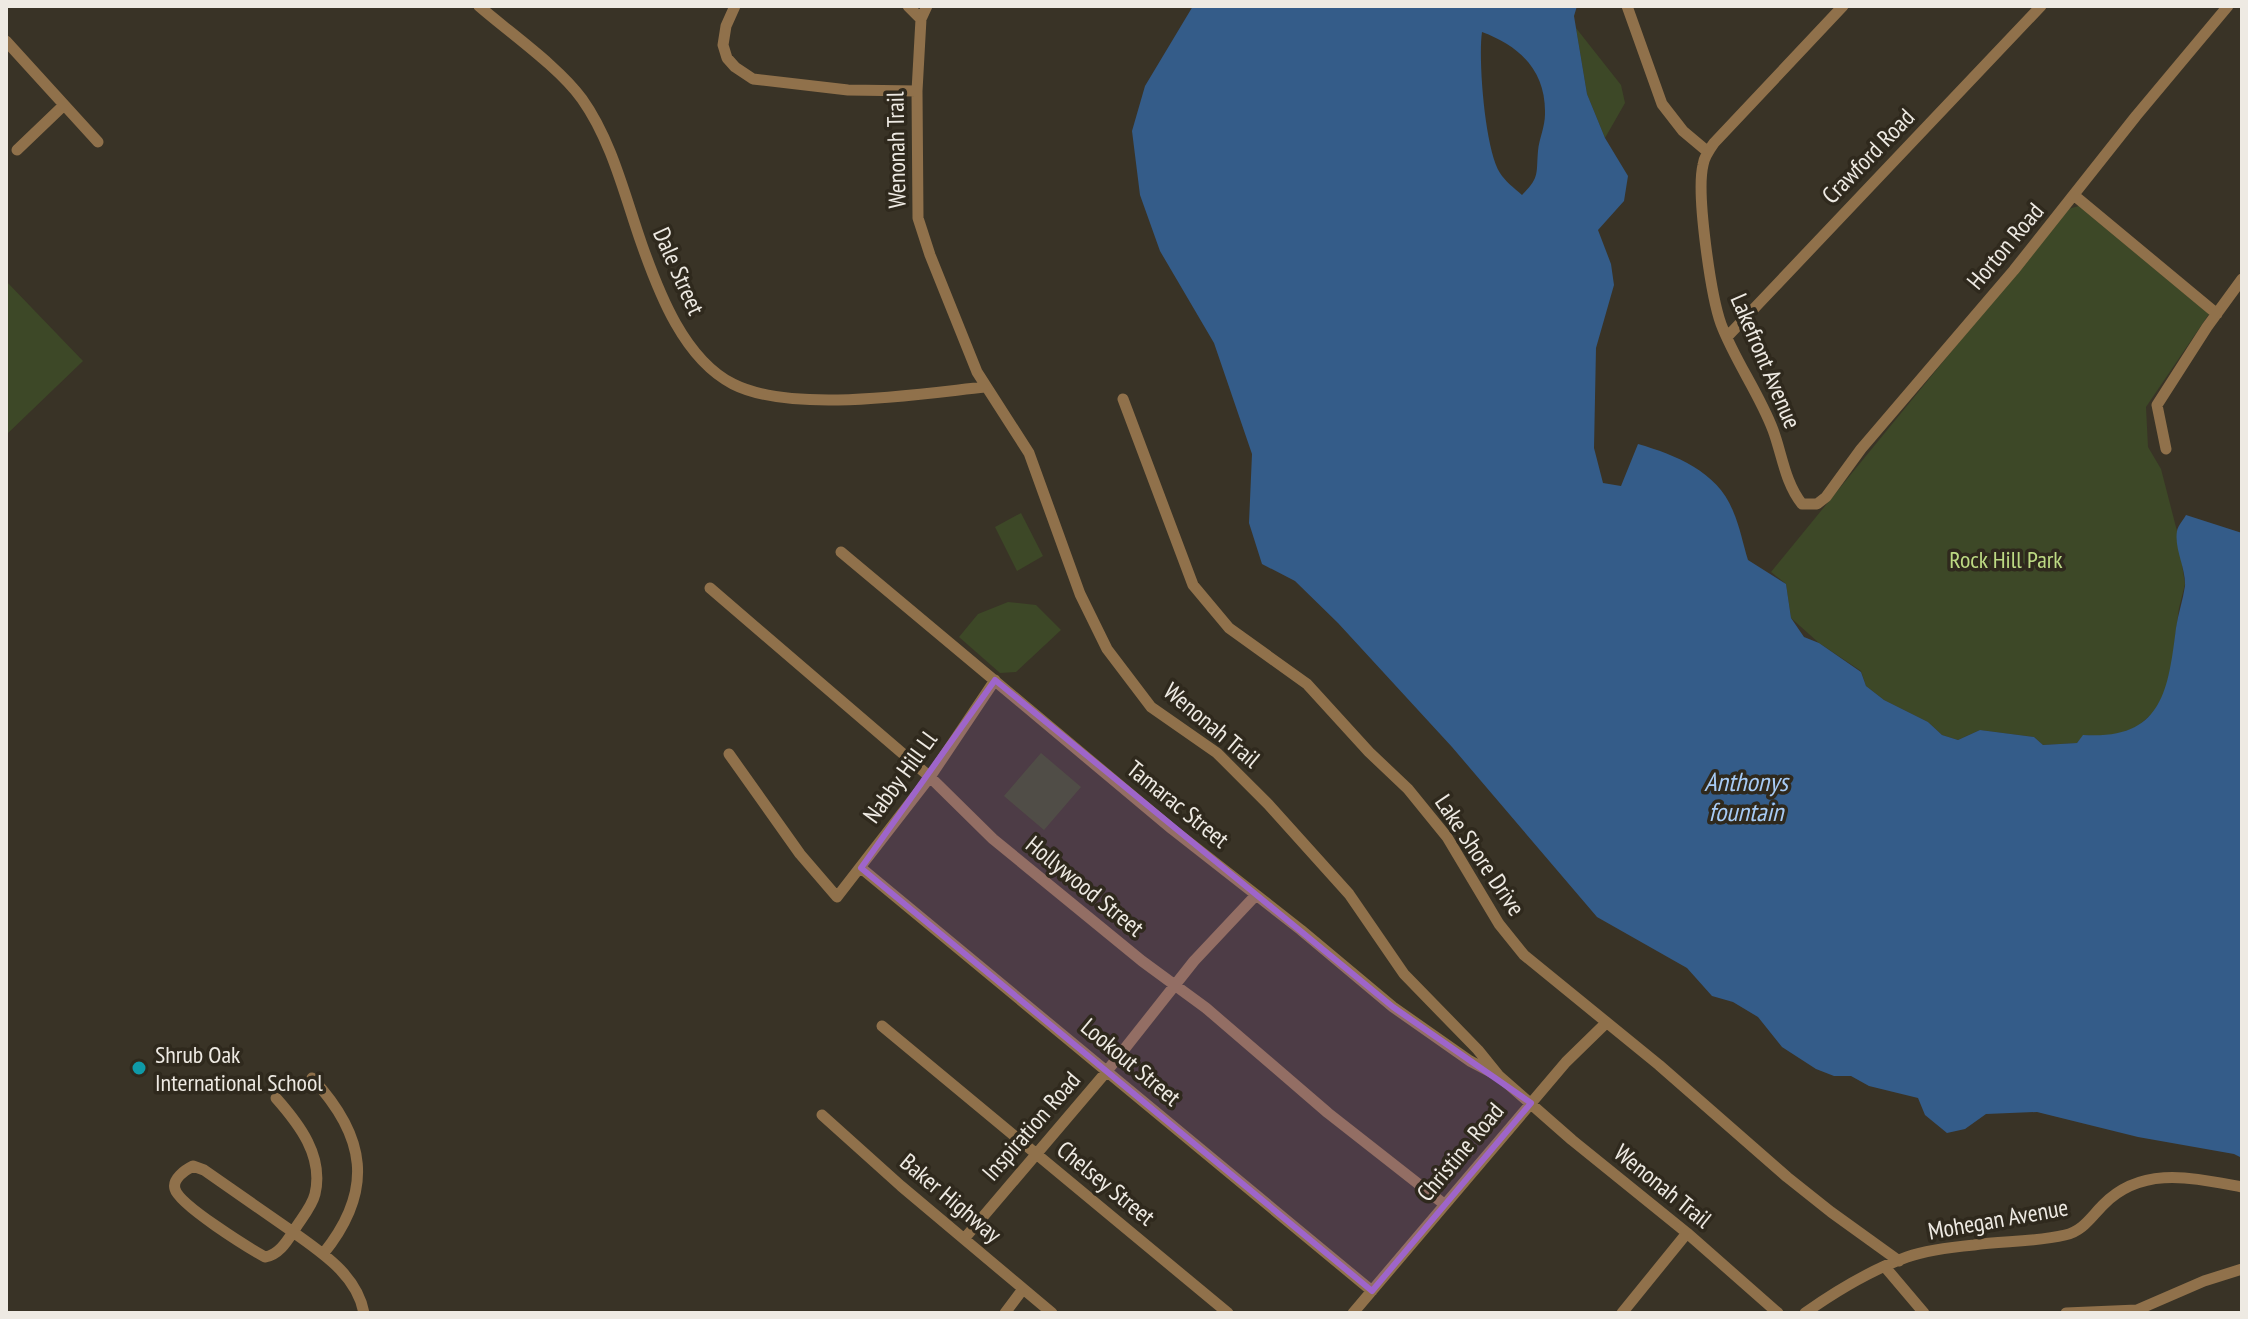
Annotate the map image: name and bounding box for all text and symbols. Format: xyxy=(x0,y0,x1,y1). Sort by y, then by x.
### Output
street label: Wenonah Trail xyxy=(879,91,913,209)
street label: Crawford Road xyxy=(1815,102,1921,210)
street label: Horton Road xyxy=(1960,196,2050,296)
street label: Dale Street xyxy=(646,222,712,320)
street label: Lakefront Avenue xyxy=(1724,289,1808,433)
park label: Rock Hill Park xyxy=(1949,544,2063,575)
street label: Wenonah Trail xyxy=(1157,676,1267,775)
street label: Nabby Hill Ll xyxy=(856,725,944,829)
street label: Tamarac Street xyxy=(1121,753,1236,855)
water label: Anthonys fountain xyxy=(1704,765,1790,828)
street label: Lake Shore Drive xyxy=(1428,788,1532,922)
street label: Hollywood Street xyxy=(1019,829,1151,943)
street label: Lookout Street xyxy=(1075,1011,1188,1113)
place label: Shrub Oak International School xyxy=(155,1039,323,1098)
marker: Shrub Oak International School xyxy=(130,1059,148,1077)
street label: Inspiration Road xyxy=(975,1065,1087,1187)
street label: Christine Road xyxy=(1410,1096,1510,1208)
street label: Chelsey Street xyxy=(1050,1134,1162,1232)
street label: Wenonah Trail xyxy=(1608,1137,1718,1235)
street label: Baker Highway xyxy=(894,1146,1008,1250)
street label: Mohegan Avenue xyxy=(1926,1191,2070,1247)

